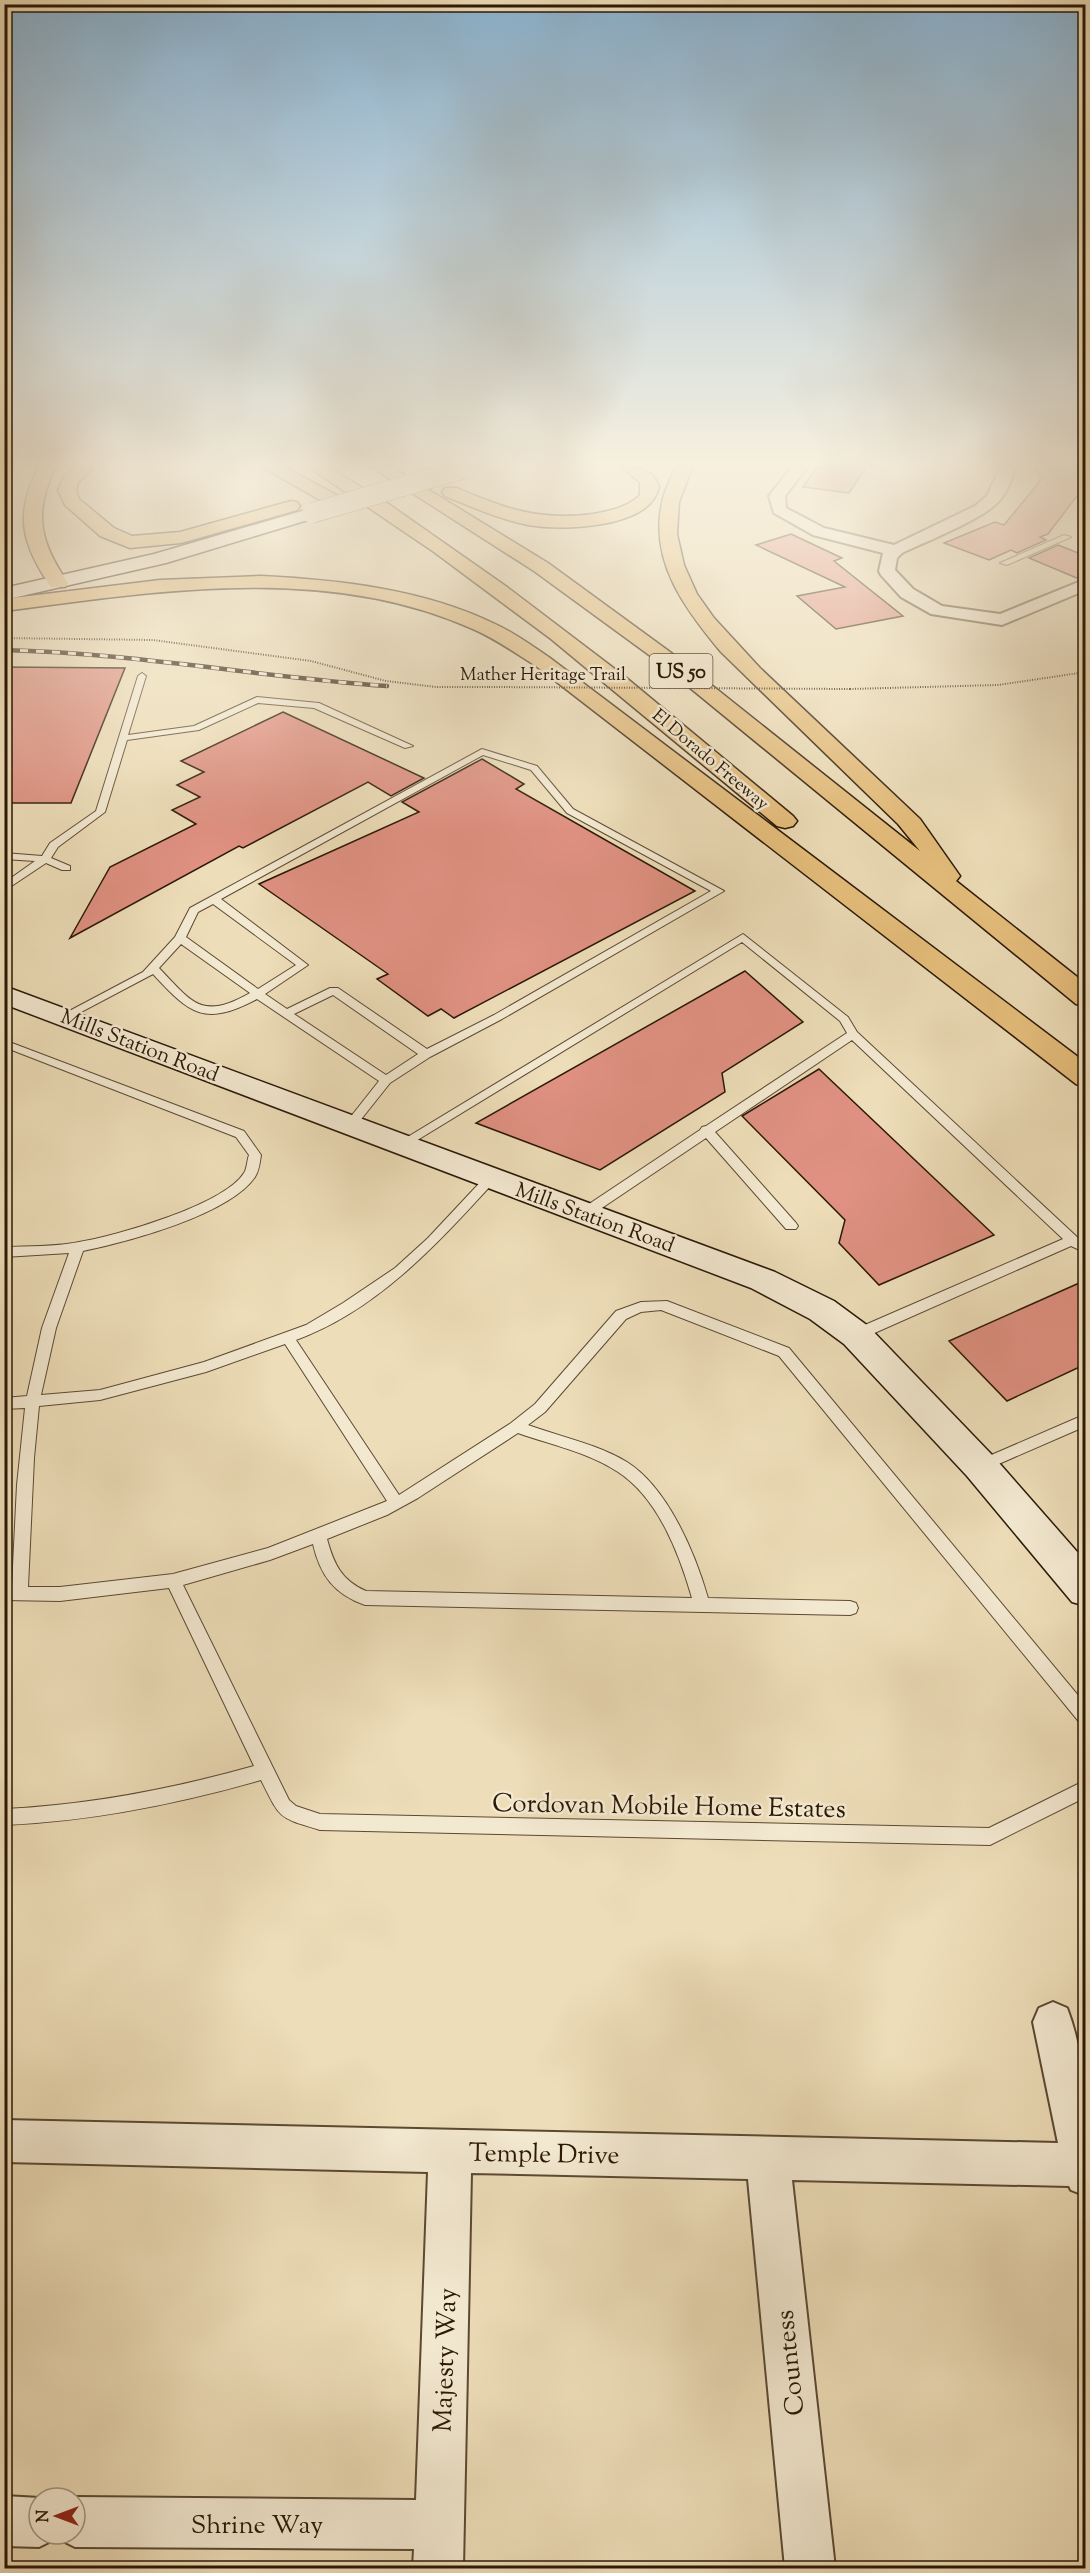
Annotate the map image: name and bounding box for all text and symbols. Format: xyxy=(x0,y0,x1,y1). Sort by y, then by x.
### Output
road number: US 50 xyxy=(650,654,712,688)
street label: Mather Heritage Trail xyxy=(460,663,626,689)
street label: El Dorado Freeway xyxy=(646,704,774,817)
street label: Mills Station Road xyxy=(56,1003,223,1091)
street label: Mills Station Road xyxy=(510,1176,678,1262)
street label: Cordovan Mobile Home Estates xyxy=(492,1786,846,1829)
street label: Temple Drive xyxy=(468,2136,620,2175)
street label: Majesty Way xyxy=(425,2287,468,2433)
street label: Countess xyxy=(768,2308,815,2417)
north arrow xyxy=(27,2486,87,2546)
street label: Shrine Way xyxy=(191,2508,323,2545)
text: N xyxy=(33,2509,56,2522)

